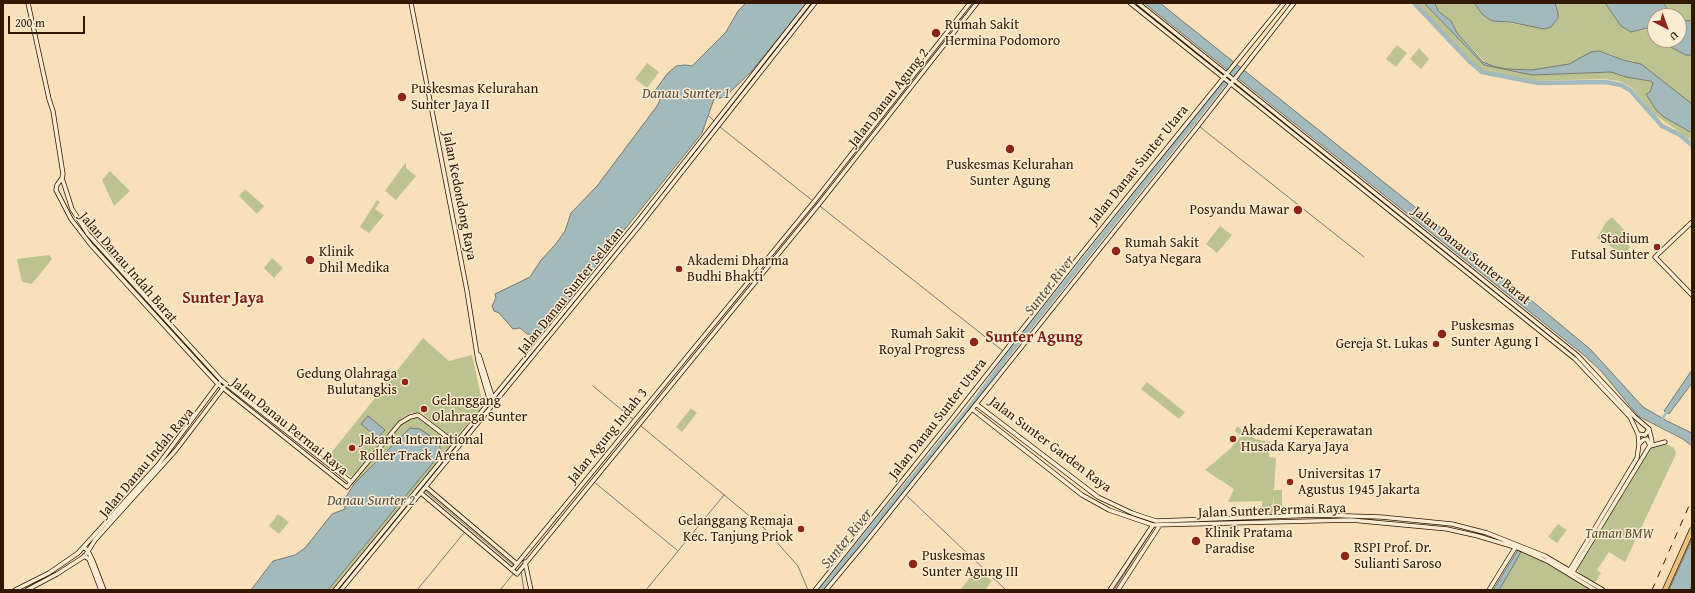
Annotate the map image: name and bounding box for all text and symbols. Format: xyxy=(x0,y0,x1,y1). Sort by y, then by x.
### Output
scale bar xyxy=(10,8,87,34)
north arrow xyxy=(1647,8,1687,48)
text: 200 m xyxy=(15,14,45,31)
place label: Rumah Sakit Hermina Podomoro xyxy=(945,17,1060,50)
marker: Rumah Sakit Hermina Podomoro xyxy=(930,27,942,39)
text: U xyxy=(1666,28,1682,45)
street label: Jalan Danau Agung 2 xyxy=(845,45,933,151)
place label: Puskesmas Kelurahan Sunter Jaya II xyxy=(411,81,538,114)
water label: Danau Sunter 1 xyxy=(642,85,730,103)
marker: Puskesmas Kelurahan Sunter Jaya II xyxy=(396,91,408,103)
street label: Jalan Danau Sunter Utara xyxy=(1086,102,1192,228)
street label: Jalan Kedondong Raya xyxy=(438,130,480,262)
marker: Puskesmas Kelurahan Sunter Agung xyxy=(1004,143,1016,155)
place label: Puskesmas Kelurahan Sunter Agung xyxy=(946,157,1074,190)
place label: Posyandu Mawar xyxy=(1189,202,1289,218)
street label: Jalan Danau Sunter Barat xyxy=(1409,203,1533,309)
marker: Posyandu Mawar xyxy=(1292,204,1304,216)
street label: Jalan Danau Indah Barat xyxy=(75,209,181,327)
street label: Jalan Danau Sunter Selatan xyxy=(515,224,627,358)
place label: Stadium Futsal Sunter xyxy=(1571,231,1649,264)
place label: Rumah Sakit Satya Negara xyxy=(1125,235,1201,268)
marker: Stadium Futsal Sunter xyxy=(1652,242,1662,252)
place label: Klinik Dhil Medika xyxy=(319,244,389,276)
marker: Rumah Sakit Satya Negara xyxy=(1110,245,1122,257)
water label: Sunter River xyxy=(1021,252,1079,320)
place label: Akademi Dharma Budhi Bhakti xyxy=(687,253,789,286)
marker: Klinik Dhil Medika xyxy=(304,254,316,266)
marker: Akademi Dharma Budhi Bhakti xyxy=(674,264,684,274)
district label: Sunter Jaya xyxy=(182,289,264,309)
place label: Puskesmas Sunter Agung I xyxy=(1451,318,1539,350)
place label: Rumah Sakit Royal Progress xyxy=(879,326,965,358)
district label: Sunter Agung xyxy=(985,328,1083,348)
marker: Puskesmas Sunter Agung I xyxy=(1436,328,1448,340)
marker: Rumah Sakit Royal Progress xyxy=(968,336,980,348)
place label: Gereja St. Lukas xyxy=(1336,336,1428,352)
marker: Gereja St. Lukas xyxy=(1431,339,1441,349)
street label: Jalan Danau Sunter Utara xyxy=(886,355,990,483)
place label: Gedung Olahraga Bulutangkis xyxy=(296,366,397,398)
street label: Jalan Danau Permai Raya xyxy=(227,375,351,479)
marker: Gedung Olahraga Bulutangkis xyxy=(400,377,410,387)
street label: Jalan Agung Indah 3 xyxy=(565,385,651,487)
place label: Gelanggang Olahraga Sunter xyxy=(432,393,527,426)
street label: Jalan Sunter Garden Raya xyxy=(986,394,1114,496)
marker: Gelanggang Olahraga Sunter xyxy=(419,404,429,414)
street label: Jalan Danau Indah Raya xyxy=(96,405,198,521)
place label: Akademi Keperawatan Husada Karya Jaya xyxy=(1241,423,1372,456)
place label: Jakarta International Roller Track Arena xyxy=(360,432,484,464)
marker: Akademi Keperawatan Husada Karya Jaya xyxy=(1228,434,1238,444)
marker: Jakarta International Roller Track Arena xyxy=(347,443,357,453)
place label: Universitas 17 Agustus 1945 Jakarta xyxy=(1298,466,1420,498)
marker: Universitas 17 Agustus 1945 Jakarta xyxy=(1285,477,1295,487)
water label: Danau Sunter 2 xyxy=(327,492,415,510)
street label: Jalan Sunter Permai Raya xyxy=(1198,500,1346,522)
water label: Sunter River xyxy=(817,505,877,573)
place label: Gelanggang Remaja Kec. Tanjung Priok xyxy=(678,513,793,546)
marker: Gelanggang Remaja Kec. Tanjung Priok xyxy=(796,524,806,534)
place label: Klinik Pratama Paradise xyxy=(1205,525,1293,558)
park label: Taman BMW xyxy=(1585,526,1653,542)
marker: Klinik Pratama Paradise xyxy=(1190,535,1202,547)
place label: RSPI Prof. Dr. Sulianti Saroso xyxy=(1354,540,1442,572)
place label: Puskesmas Sunter Agung III xyxy=(922,548,1018,580)
marker: RSPI Prof. Dr. Sulianti Saroso xyxy=(1339,550,1351,562)
marker: Puskesmas Sunter Agung III xyxy=(907,558,919,570)

